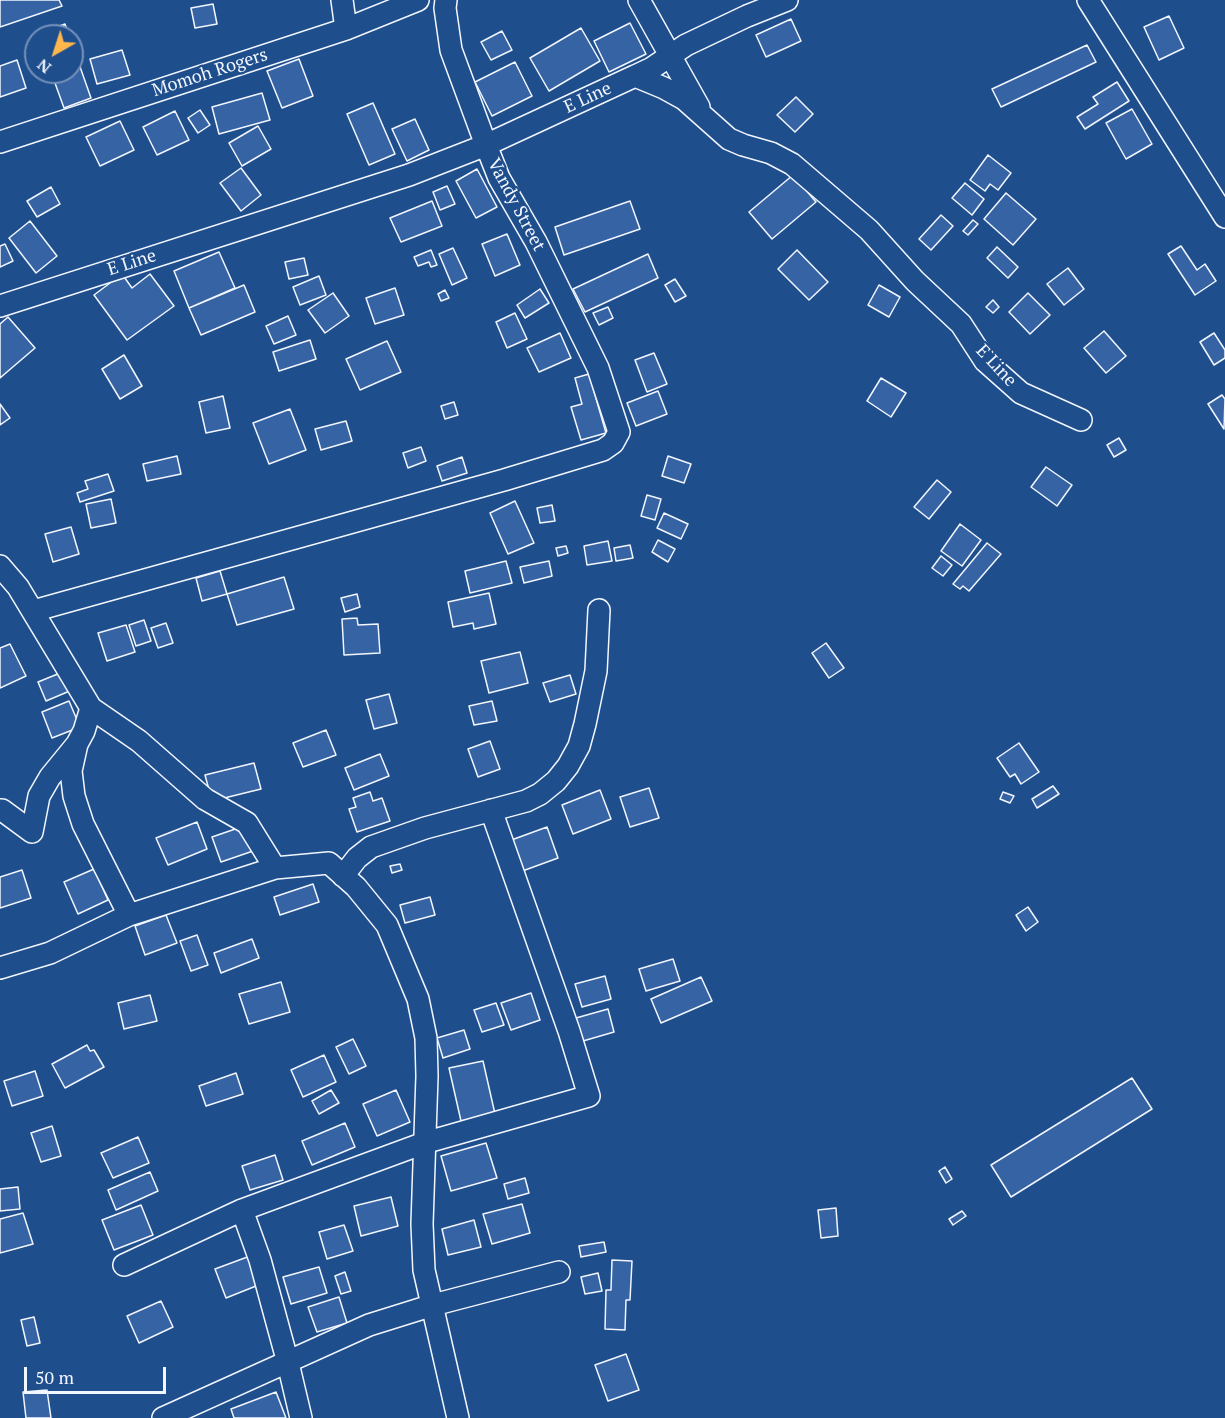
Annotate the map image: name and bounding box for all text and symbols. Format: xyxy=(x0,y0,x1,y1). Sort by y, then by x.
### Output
north arrow xyxy=(24,24,84,84)
street label: Momoh Rogers xyxy=(149,44,271,102)
text: N xyxy=(32,54,56,79)
street label: E Line xyxy=(561,78,615,118)
street label: Vandy Street xyxy=(482,155,550,255)
street label: E Line xyxy=(105,245,159,281)
street label: E Line xyxy=(971,340,1021,392)
scale bar xyxy=(27,1355,170,1393)
text: 50 m xyxy=(35,1365,74,1389)

